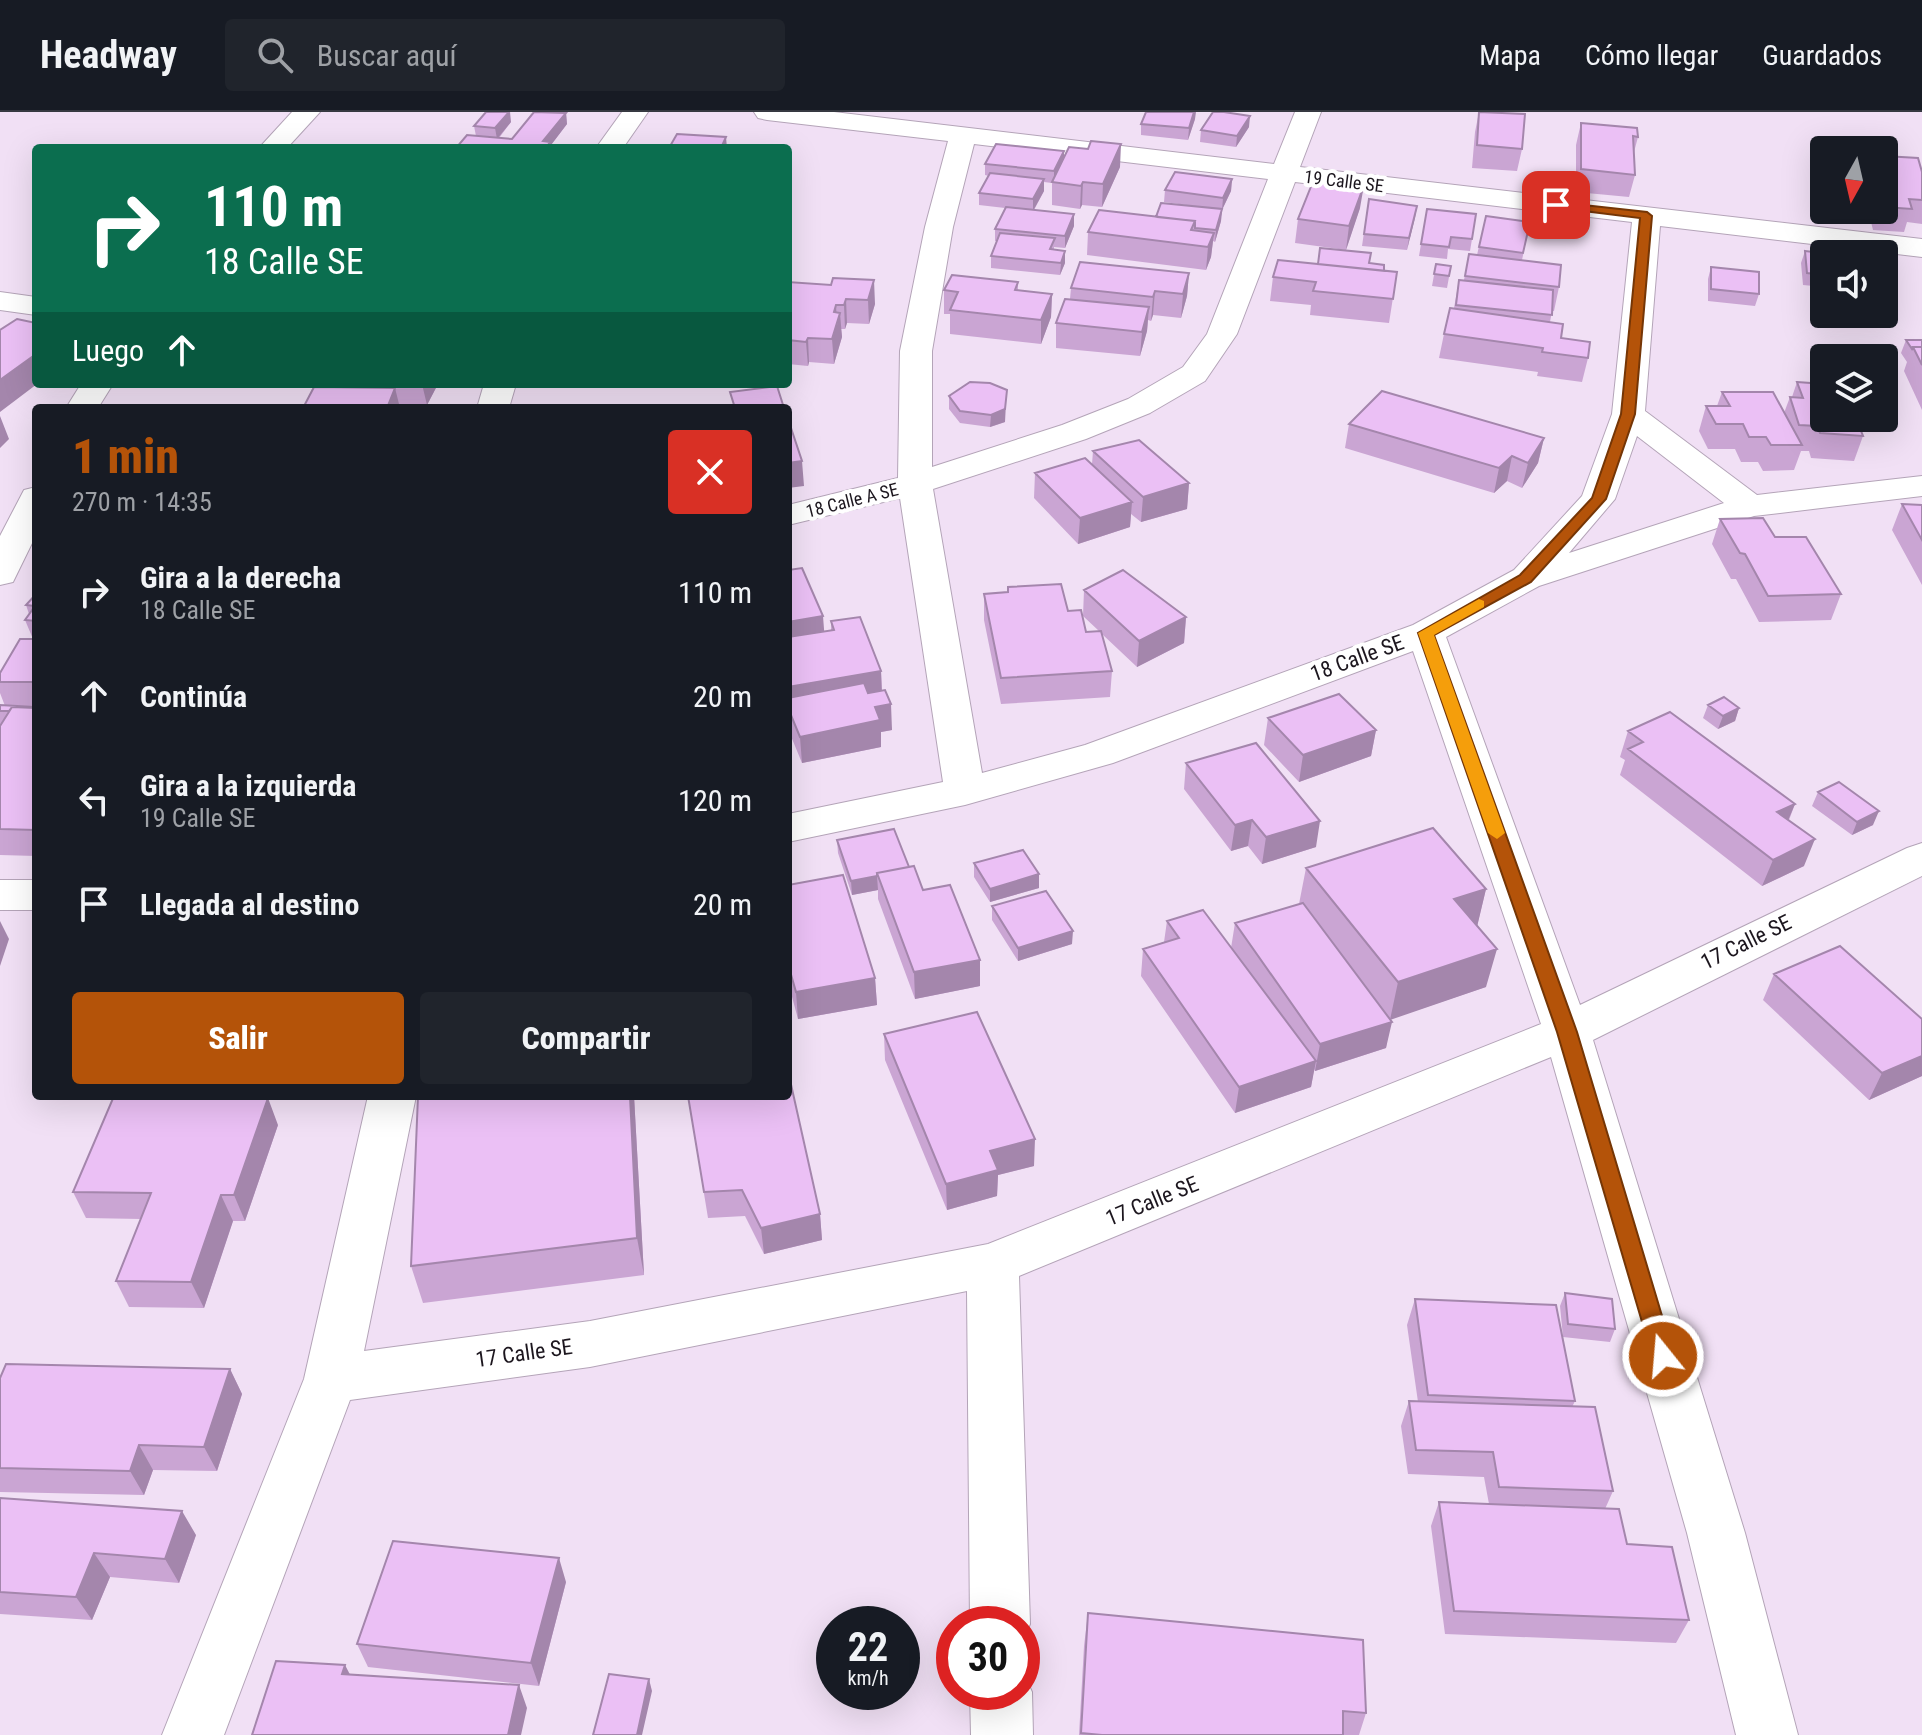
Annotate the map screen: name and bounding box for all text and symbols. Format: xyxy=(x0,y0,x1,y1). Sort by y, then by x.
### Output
search box xyxy=(225,19,785,91)
text: Headway xyxy=(40,33,177,77)
icon: search xyxy=(253,33,297,77)
text: Buscar aquí xyxy=(317,38,457,73)
text: Mapa xyxy=(1479,39,1541,72)
text: Cómo llegar xyxy=(1585,39,1718,72)
text: Guardados xyxy=(1762,39,1882,72)
north arrow xyxy=(1810,136,1898,224)
map controls xyxy=(1810,136,1898,432)
street label: 19 Calle SE xyxy=(1303,166,1385,196)
pin xyxy=(1522,171,1590,239)
text: 110 m xyxy=(204,174,343,240)
icon: right xyxy=(72,176,176,280)
icon: arrive xyxy=(1534,183,1578,227)
button: sound xyxy=(1810,240,1898,328)
text: 18 Calle SE xyxy=(204,241,364,283)
icon: ahead xyxy=(160,328,204,372)
text: Luego xyxy=(72,333,144,368)
button: layers xyxy=(1810,344,1898,432)
text: 1 min xyxy=(72,428,179,485)
button: close xyxy=(668,430,752,514)
street label: 18 Calle A SE xyxy=(804,478,900,522)
text: 270 m · 14:35 xyxy=(72,487,212,517)
text: Gira a la derecha xyxy=(140,560,341,595)
icon: right xyxy=(72,570,116,614)
text: 110 m xyxy=(678,575,752,610)
text: 18 Calle SE xyxy=(140,595,255,625)
street label: 18 Calle SE xyxy=(1307,630,1407,686)
icon: ahead xyxy=(72,674,116,718)
text: Continúa xyxy=(140,679,247,714)
text: 20 m xyxy=(693,679,752,714)
text: Gira a la izquierda xyxy=(140,768,356,803)
icon: left xyxy=(72,778,116,822)
text: 120 m xyxy=(678,783,752,818)
text: 19 Calle SE xyxy=(140,803,255,833)
icon: arrive xyxy=(72,882,116,926)
text: Llegada al destino xyxy=(140,887,359,922)
text: 20 m xyxy=(693,887,752,922)
street label: 17 Calle SE xyxy=(1697,909,1795,975)
button: Salir xyxy=(72,992,404,1084)
button: Compartir xyxy=(420,992,752,1084)
street label: 17 Calle SE xyxy=(1102,1171,1202,1231)
position arrow xyxy=(1621,1314,1705,1398)
street label: 17 Calle SE xyxy=(474,1334,574,1372)
speed limit sign: 30 xyxy=(936,1606,1040,1710)
text: 22 xyxy=(848,1624,888,1671)
text: km/h xyxy=(847,1666,889,1690)

